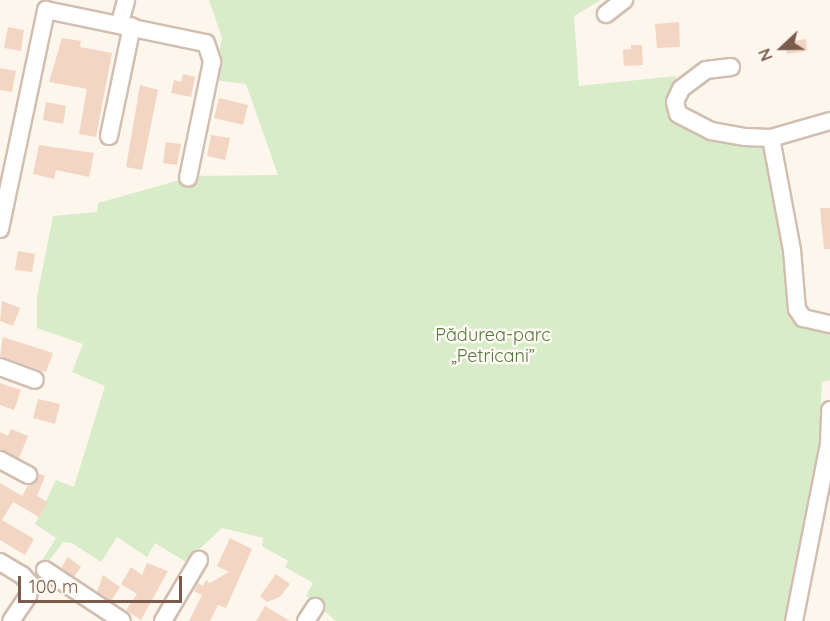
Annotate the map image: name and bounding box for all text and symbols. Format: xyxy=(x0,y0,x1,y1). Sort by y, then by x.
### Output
north arrow xyxy=(752,18,812,78)
text: N xyxy=(754,46,777,64)
park label: Pădurea-parc „Petricani” xyxy=(435,325,551,368)
scale bar xyxy=(21,564,184,602)
text: 100 m xyxy=(29,575,78,598)

